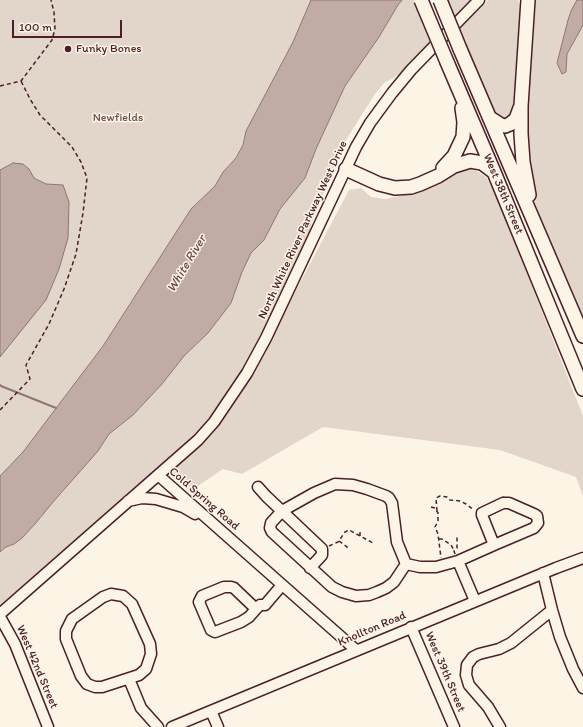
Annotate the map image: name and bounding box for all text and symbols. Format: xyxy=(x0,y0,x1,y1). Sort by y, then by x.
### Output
scale bar xyxy=(14,12,124,38)
text: 100 m xyxy=(19,20,52,34)
place label: Funky Bones xyxy=(76,42,142,56)
marker: Funky Bones xyxy=(63,44,73,54)
park label: Newfields xyxy=(93,111,143,125)
street label: North White River Parkway West Drive xyxy=(255,138,351,322)
street label: West 38th Street xyxy=(480,151,526,237)
water label: White River xyxy=(164,233,210,295)
street label: Cold Spring Road xyxy=(166,465,242,533)
street label: Knollton Road xyxy=(336,608,408,650)
street label: West 42nd Street xyxy=(13,623,61,711)
street label: West 39th Street xyxy=(422,630,468,714)

